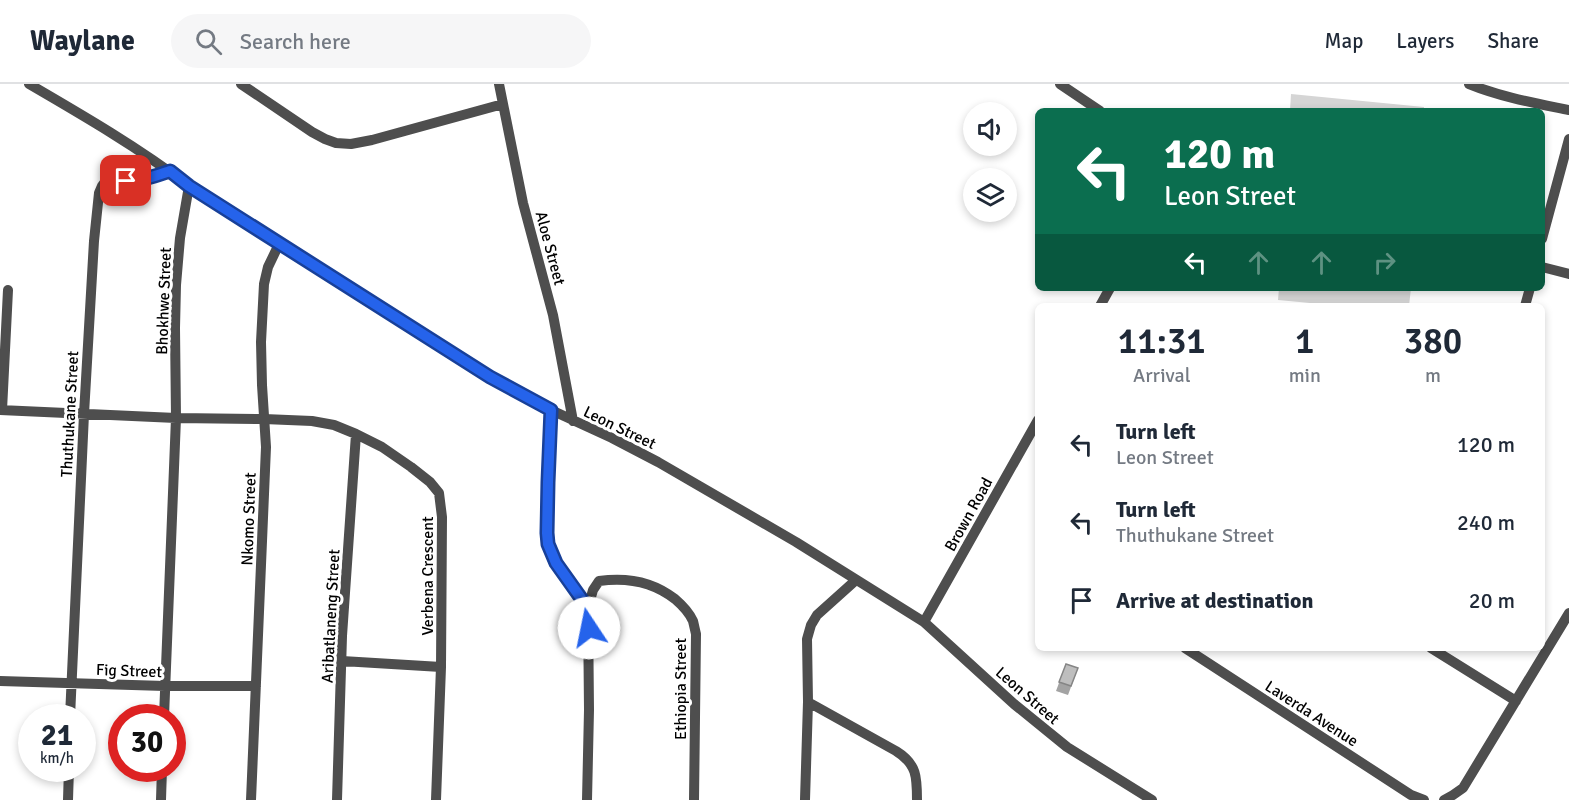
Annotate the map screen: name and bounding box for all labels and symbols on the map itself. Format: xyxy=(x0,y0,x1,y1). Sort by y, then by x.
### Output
pin xyxy=(100,155,151,206)
street label: Aloe Street xyxy=(531,209,570,288)
street label: Bhokhwe Street xyxy=(152,246,176,355)
street label: Thuthukane Street xyxy=(57,350,83,478)
street label: Leon Street xyxy=(580,402,659,454)
street label: Nkomo Street xyxy=(237,472,261,566)
street label: Brown Road xyxy=(940,474,997,555)
street label: Verbena Crescent xyxy=(418,516,438,636)
street label: Aribatlaneng Street xyxy=(318,548,345,684)
position arrow xyxy=(557,596,621,660)
street label: Ethiopia Street xyxy=(671,638,691,740)
street label: Fig Street xyxy=(95,660,163,682)
street label: Leon Street xyxy=(991,663,1064,729)
street label: Laverda Avenue xyxy=(1261,676,1362,751)
speed limit sign: 30 xyxy=(108,704,186,782)

